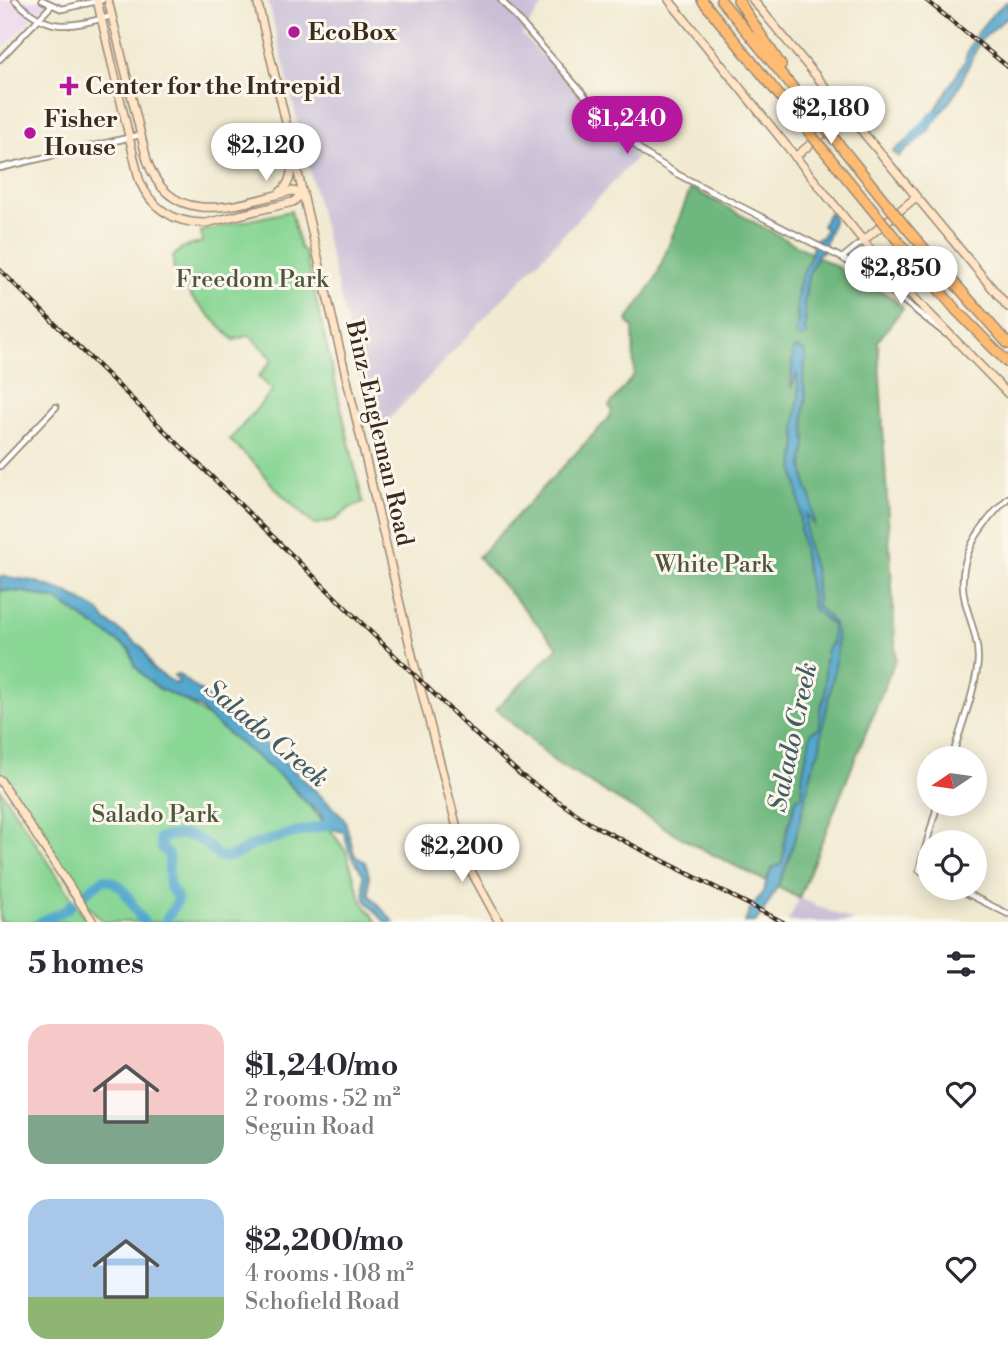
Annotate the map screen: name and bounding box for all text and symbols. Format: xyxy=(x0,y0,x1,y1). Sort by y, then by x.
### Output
place label: EcoBox xyxy=(308,18,397,48)
marker: EcoBox xyxy=(286,24,302,40)
place label: Center for the Intrepid xyxy=(85,72,341,102)
marker: Center for the Intrepid xyxy=(59,76,79,96)
pin: $2,180 xyxy=(774,86,888,146)
text: $2,180 xyxy=(792,95,870,123)
pin: $1,240 xyxy=(570,96,684,156)
place label: Fisher House xyxy=(44,105,118,163)
text: $1,240 xyxy=(588,105,666,133)
pin: $2,120 xyxy=(209,124,323,183)
marker: Fisher House xyxy=(22,125,38,141)
text: $2,120 xyxy=(227,132,305,160)
pin: $2,850 xyxy=(844,246,958,306)
text: $2,850 xyxy=(861,255,941,283)
park label: Freedom Park xyxy=(176,265,330,295)
street label: Binz-Engleman Road xyxy=(338,316,420,549)
park label: White Park xyxy=(654,550,775,580)
water label: Salado Creek xyxy=(762,660,824,815)
water label: Salado Creek xyxy=(198,673,335,795)
north arrow xyxy=(917,746,987,816)
map controls xyxy=(917,746,987,900)
park label: Salado Park xyxy=(91,800,220,830)
pin: $2,200 xyxy=(405,824,519,884)
button: locate xyxy=(917,830,987,900)
text: $2,200 xyxy=(421,833,503,861)
text: 5 homes xyxy=(28,945,144,983)
icon: filters xyxy=(942,945,980,983)
text: $1,240/mo xyxy=(245,1047,398,1085)
icon: home xyxy=(84,1052,168,1136)
icon: heart xyxy=(942,1075,980,1113)
text: 2 rooms · 52 m² xyxy=(245,1085,401,1113)
text: Seguin Road xyxy=(245,1113,374,1141)
text: $2,200/mo xyxy=(245,1222,404,1260)
icon: home xyxy=(84,1227,168,1311)
icon: heart xyxy=(942,1250,980,1288)
text: 4 rooms · 108 m² xyxy=(245,1260,414,1288)
text: Schofield Road xyxy=(245,1288,400,1316)

